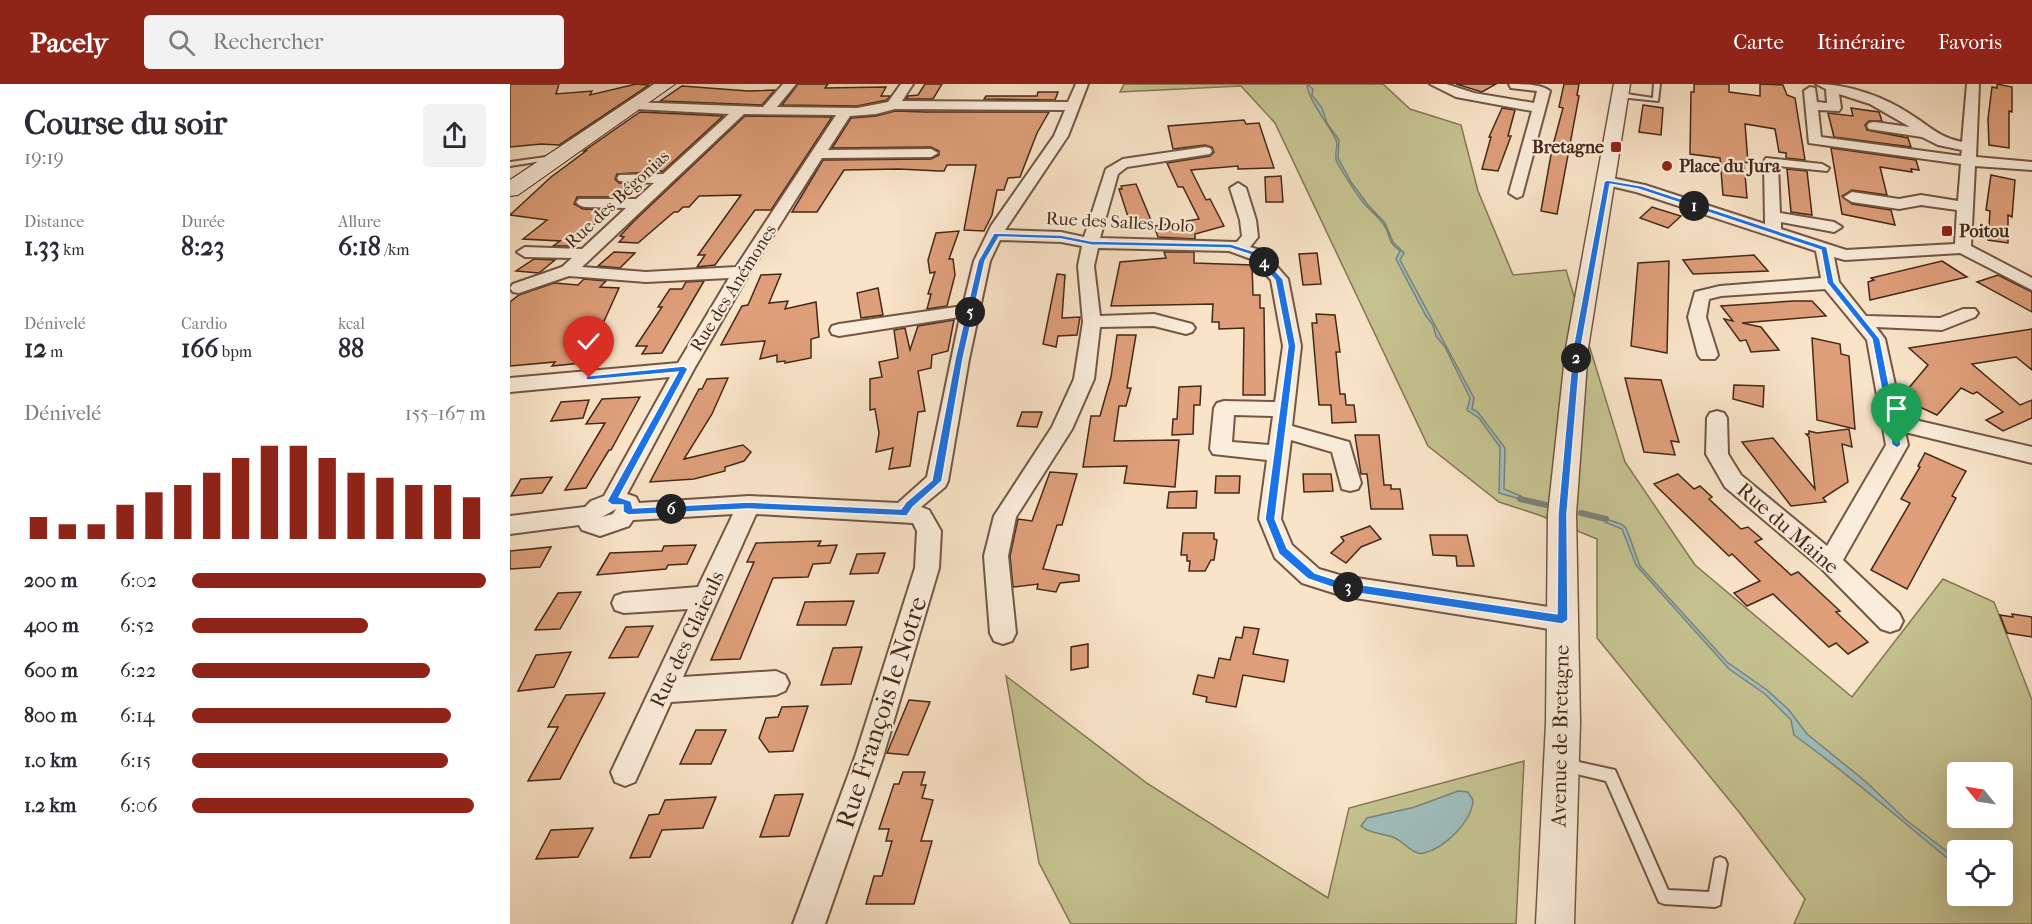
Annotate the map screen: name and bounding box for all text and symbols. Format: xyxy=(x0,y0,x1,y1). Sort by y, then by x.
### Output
search box xyxy=(144,15,564,69)
text: Pacely xyxy=(30,26,108,59)
icon: search xyxy=(165,26,198,59)
text: Rechercher xyxy=(213,29,323,55)
text: Carte xyxy=(1733,30,1784,54)
text: Itinéraire xyxy=(1817,30,1905,54)
text: Favoris xyxy=(1938,30,2002,54)
text: Course du soir xyxy=(24,104,227,143)
button: share xyxy=(423,104,486,167)
place label: Bretagne xyxy=(1532,137,1604,158)
marker: Bretagne xyxy=(1609,140,1623,154)
street label: Rue des Bégonias xyxy=(561,145,674,253)
text: 19:19 xyxy=(24,146,64,169)
place label: Place du Jura xyxy=(1679,156,1781,177)
marker: Place du Jura xyxy=(1660,159,1674,173)
pin: 1 xyxy=(1679,191,1709,221)
text: 1 xyxy=(1691,196,1697,215)
street label: Rue des Salles Dolo xyxy=(1045,208,1195,237)
text: Distance xyxy=(24,212,84,231)
text: Durée xyxy=(181,212,225,231)
text: Allure xyxy=(338,212,381,231)
street label: Rue des Anémones xyxy=(686,221,781,356)
place label: Poitou xyxy=(1959,221,2010,242)
marker: Poitou xyxy=(1940,224,1954,238)
text: 1.33 xyxy=(24,231,60,262)
text: 8:23 xyxy=(181,231,224,262)
text: 6:18 xyxy=(338,231,381,262)
text: km xyxy=(60,240,85,259)
text: /km xyxy=(381,240,410,259)
pin: 4 xyxy=(1249,247,1279,277)
text: 4 xyxy=(1259,252,1269,271)
pin: 5 xyxy=(955,297,985,327)
text: 5 xyxy=(967,302,973,321)
text: Dénivelé xyxy=(24,314,86,333)
text: Cardio xyxy=(181,314,227,333)
text: kcal xyxy=(338,314,365,333)
pin xyxy=(563,316,614,378)
icon: check xyxy=(572,325,605,358)
text: 12 xyxy=(24,333,47,364)
text: 166 xyxy=(181,333,218,364)
text: 88 xyxy=(338,333,364,364)
text: m xyxy=(47,342,63,361)
text: bpm xyxy=(218,342,252,361)
pin: 2 xyxy=(1561,343,1591,373)
text: 2 xyxy=(1572,348,1580,367)
pin xyxy=(1871,383,1922,445)
icon: arrive xyxy=(1880,392,1913,425)
text: Dénivelé xyxy=(24,402,101,425)
text: 155–167 m xyxy=(405,402,486,425)
street label: Rue du Maine xyxy=(1732,477,1844,579)
pin: 6 xyxy=(656,494,686,524)
text: 6 xyxy=(667,499,675,518)
street label: Rue des Glaieuls xyxy=(645,567,729,711)
text: 200 m xyxy=(24,569,77,592)
text: 6:02 xyxy=(120,569,157,592)
pin: 3 xyxy=(1333,572,1363,602)
text: 3 xyxy=(1345,577,1351,596)
street label: Rue François le Notre xyxy=(829,592,934,832)
text: 400 m xyxy=(24,614,79,637)
text: 6:52 xyxy=(120,614,155,637)
street label: Avenue de Bretagne xyxy=(1546,645,1574,828)
text: 600 m xyxy=(24,659,78,682)
text: 6:22 xyxy=(120,659,156,682)
text: 800 m xyxy=(24,704,77,727)
text: 6:14 xyxy=(120,704,155,727)
text: 1.0 km xyxy=(24,749,77,772)
text: 6:15 xyxy=(120,749,151,772)
north arrow xyxy=(1947,762,2013,828)
map controls xyxy=(1947,762,2013,906)
text: 1.2 km xyxy=(24,794,77,817)
text: 6:06 xyxy=(120,794,158,817)
button: locate xyxy=(1947,840,2013,906)

